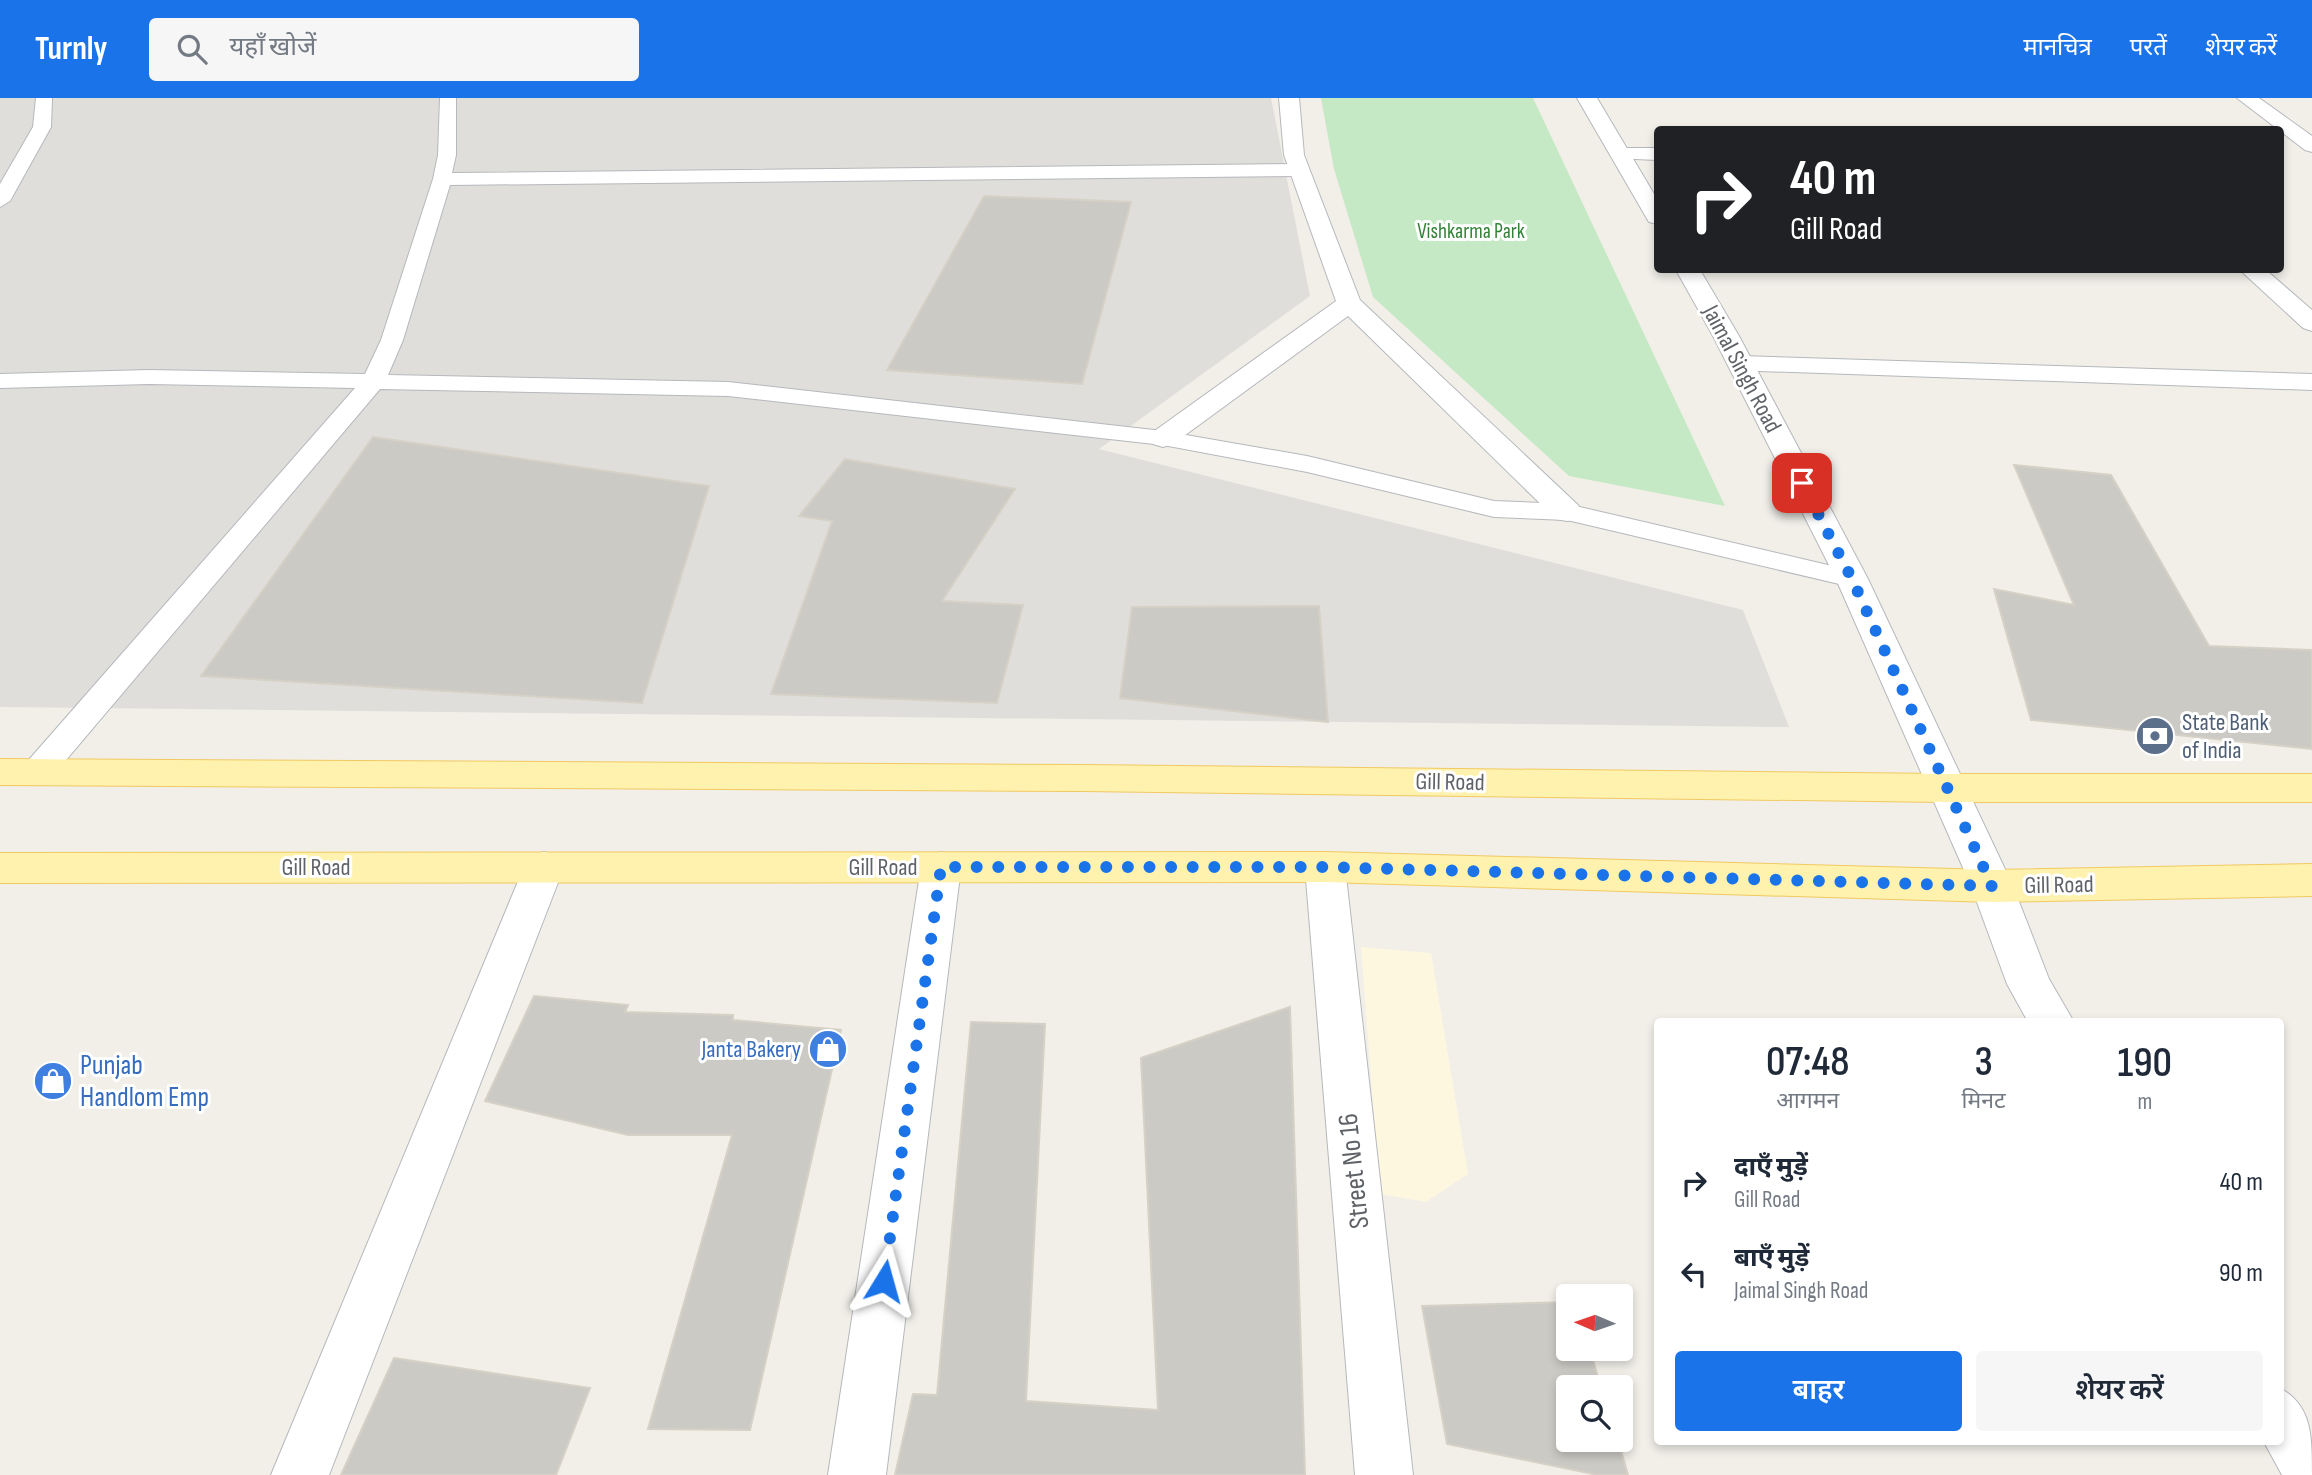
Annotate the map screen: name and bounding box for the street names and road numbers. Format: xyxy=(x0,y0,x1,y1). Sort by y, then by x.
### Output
street label: Jaimal Singh Road xyxy=(1696,299,1788,438)
street label: Gill Road xyxy=(1415,767,1485,797)
street label: Gill Road xyxy=(281,853,351,882)
street label: Gill Road xyxy=(848,853,918,882)
street label: Gill Road xyxy=(2024,870,2094,900)
street label: Street No 16 xyxy=(1332,1112,1376,1230)

